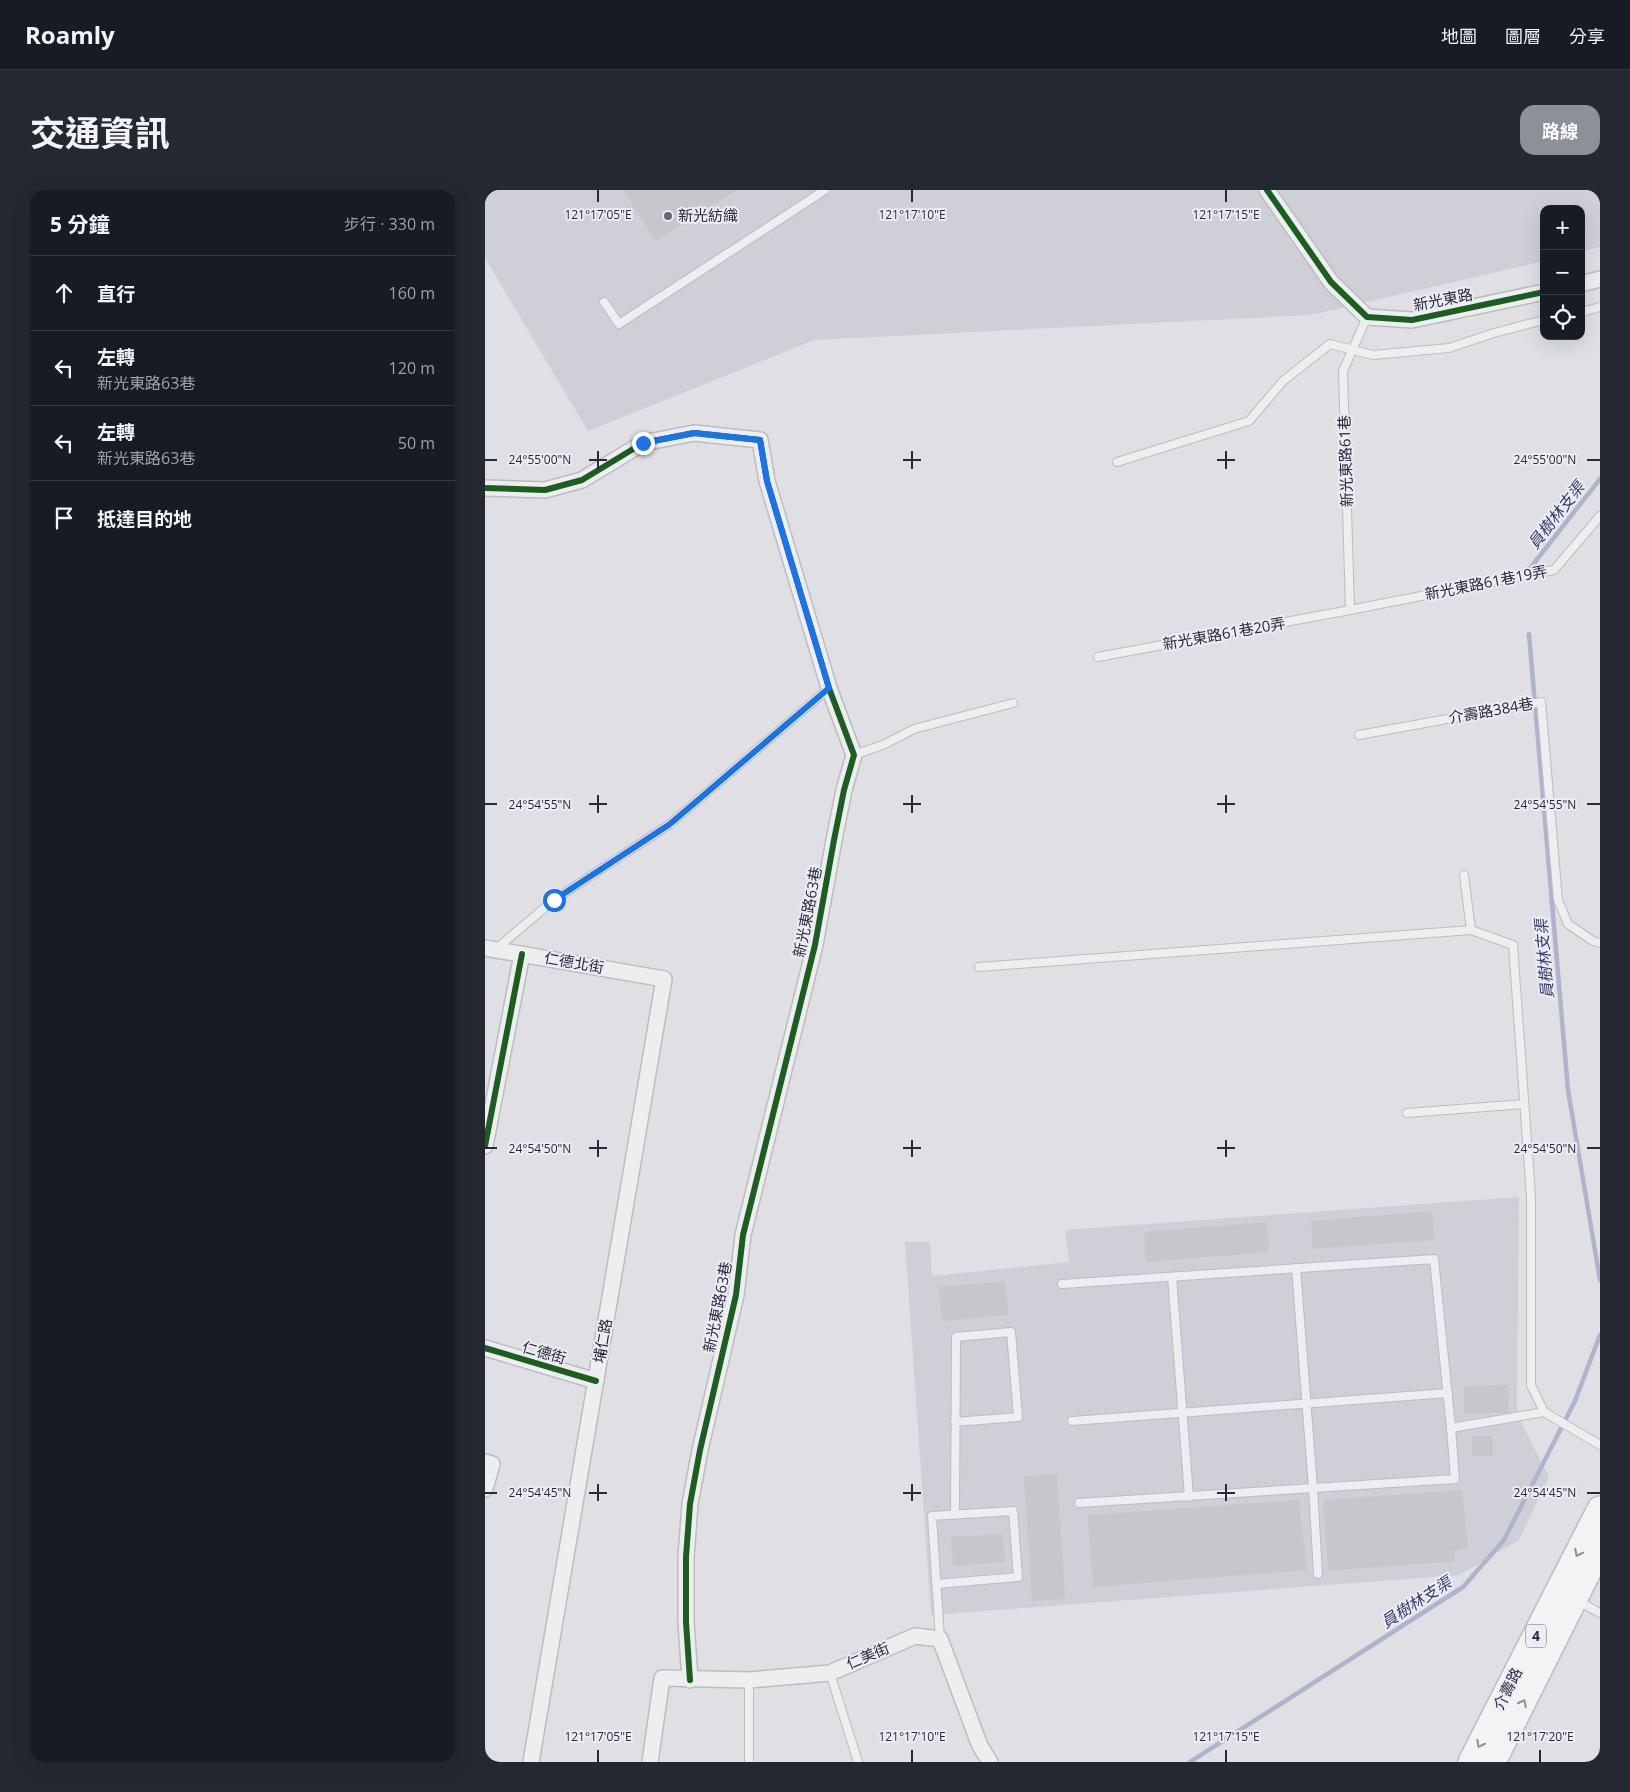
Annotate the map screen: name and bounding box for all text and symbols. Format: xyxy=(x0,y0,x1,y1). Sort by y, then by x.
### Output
text: Roamly xyxy=(25,18,115,51)
text: 地圖 xyxy=(1441,24,1477,48)
text: 圖層 xyxy=(1505,24,1541,48)
text: 分享 xyxy=(1569,24,1605,48)
button: 路線 xyxy=(1520,105,1600,155)
text: 交通資訊 xyxy=(30,109,170,156)
place label: 新光紡織 xyxy=(678,205,738,225)
map controls xyxy=(1540,205,1585,340)
button: + xyxy=(1540,205,1585,250)
text: 121°17'05"E xyxy=(564,206,632,223)
text: 121°17'10"E xyxy=(878,206,946,223)
text: 121°17'15"E xyxy=(1192,206,1260,223)
text: 5 分鐘 xyxy=(50,210,109,238)
marker: 新光紡織 xyxy=(662,210,674,222)
text: 步行 · 330 m xyxy=(344,213,435,235)
button: − xyxy=(1540,250,1585,295)
icon: ahead xyxy=(50,279,78,307)
text: 直行 xyxy=(97,281,135,307)
text: 160 m xyxy=(389,282,435,304)
street label: 新光東路 xyxy=(1411,283,1474,315)
button: locate xyxy=(1540,295,1585,340)
text: 左轉 xyxy=(97,344,135,370)
icon: left xyxy=(50,354,78,382)
text: 120 m xyxy=(389,357,435,379)
text: 新光東路63巷 xyxy=(97,372,195,394)
street label: 新光東路61巷 xyxy=(1333,415,1357,507)
text: 左轉 xyxy=(97,419,135,445)
icon: left xyxy=(50,429,78,457)
text: 50 m xyxy=(398,432,435,454)
route end xyxy=(632,432,655,455)
text: 新光東路63巷 xyxy=(97,447,195,469)
text: 24°55'00"N xyxy=(509,451,571,468)
text: 24°55'00"N xyxy=(1514,451,1576,468)
water label: 員樹林支渠 xyxy=(1523,475,1591,553)
icon: arrive xyxy=(50,504,78,532)
text: 抵達目的地 xyxy=(97,506,192,532)
street label: 新光東路61巷19弄 xyxy=(1423,560,1549,604)
street label: 新光東路61巷20弄 xyxy=(1161,612,1287,654)
street label: 介壽路384巷 xyxy=(1447,693,1535,727)
text: 24°54'55"N xyxy=(509,796,571,813)
text: 24°54'55"N xyxy=(1514,796,1576,813)
street label: 新光東路63巷 xyxy=(788,865,826,959)
route start xyxy=(543,889,566,912)
water label: 員樹林支渠 xyxy=(1529,916,1558,1000)
street label: 仁德北街 xyxy=(543,947,605,977)
text: 24°54'50"N xyxy=(509,1140,571,1157)
text: 24°54'50"N xyxy=(1514,1140,1576,1157)
street label: 新光東路63巷 xyxy=(698,1260,736,1354)
street label: 埔仁路 xyxy=(588,1317,616,1365)
street label: 仁德街 xyxy=(520,1336,569,1368)
text: 24°54'45"N xyxy=(509,1484,571,1501)
text: 24°54'45"N xyxy=(1514,1484,1576,1501)
one-way arrow xyxy=(1574,1548,1584,1557)
water label: 員樹林支渠 xyxy=(1376,1570,1457,1633)
road number: 4 xyxy=(1526,1624,1546,1648)
street label: 仁美街 xyxy=(843,1637,892,1673)
street label: 介壽路 xyxy=(1488,1664,1526,1713)
one-way arrow xyxy=(1517,1699,1527,1708)
text: 121°17'05"E xyxy=(564,1728,632,1745)
text: 121°17'10"E xyxy=(878,1728,946,1745)
text: 121°17'15"E xyxy=(1192,1728,1260,1745)
text: 121°17'20"E xyxy=(1506,1728,1574,1745)
one-way arrow xyxy=(1476,1739,1486,1748)

